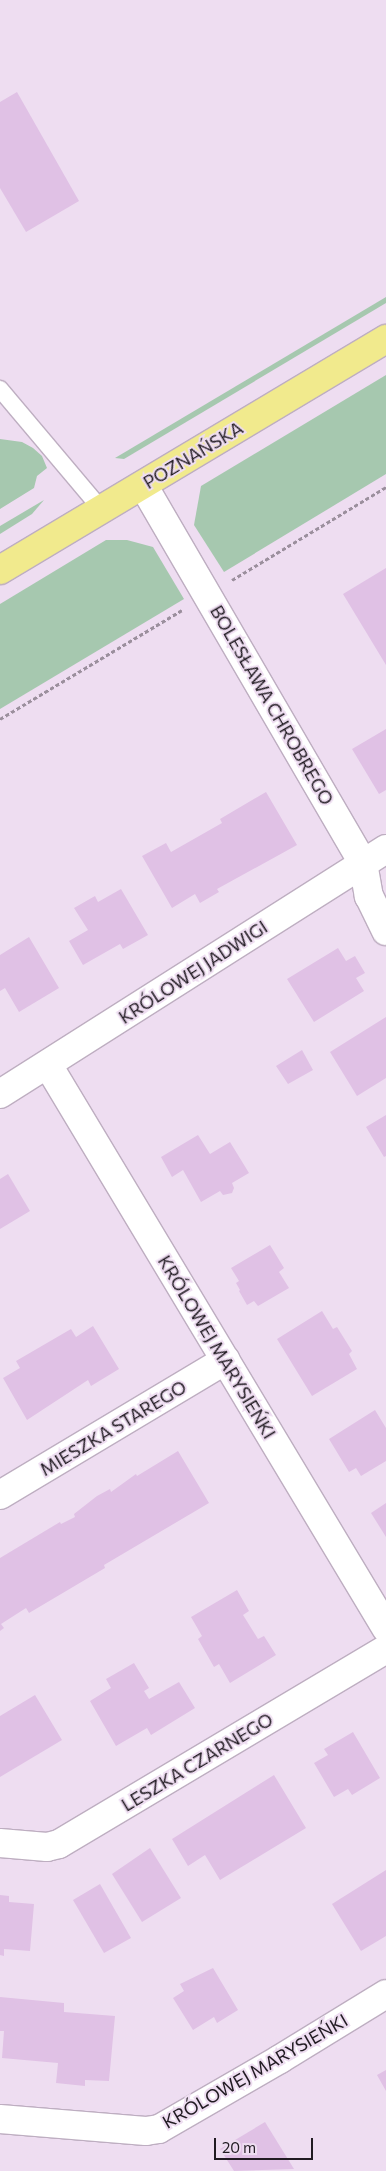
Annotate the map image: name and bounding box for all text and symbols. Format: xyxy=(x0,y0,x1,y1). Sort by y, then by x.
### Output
street label: POZNAŃSKA xyxy=(139,417,247,493)
street label: BOLESŁAWA CHROBREGO xyxy=(206,601,338,809)
street label: KRÓLOWEJ JADWIGI xyxy=(115,916,271,1028)
street label: KRÓLOWEJ MARYSIEŃKI xyxy=(154,1251,280,1443)
street label: MIESZKA STAREGO xyxy=(36,1376,190,1480)
street label: LESZKA CZARNEGO xyxy=(117,1708,277,1816)
street label: KRÓLOWEJ MARYSIEŃKI xyxy=(159,2009,351,2133)
scale bar xyxy=(216,2128,315,2160)
text: 20 m xyxy=(222,2138,256,2156)

